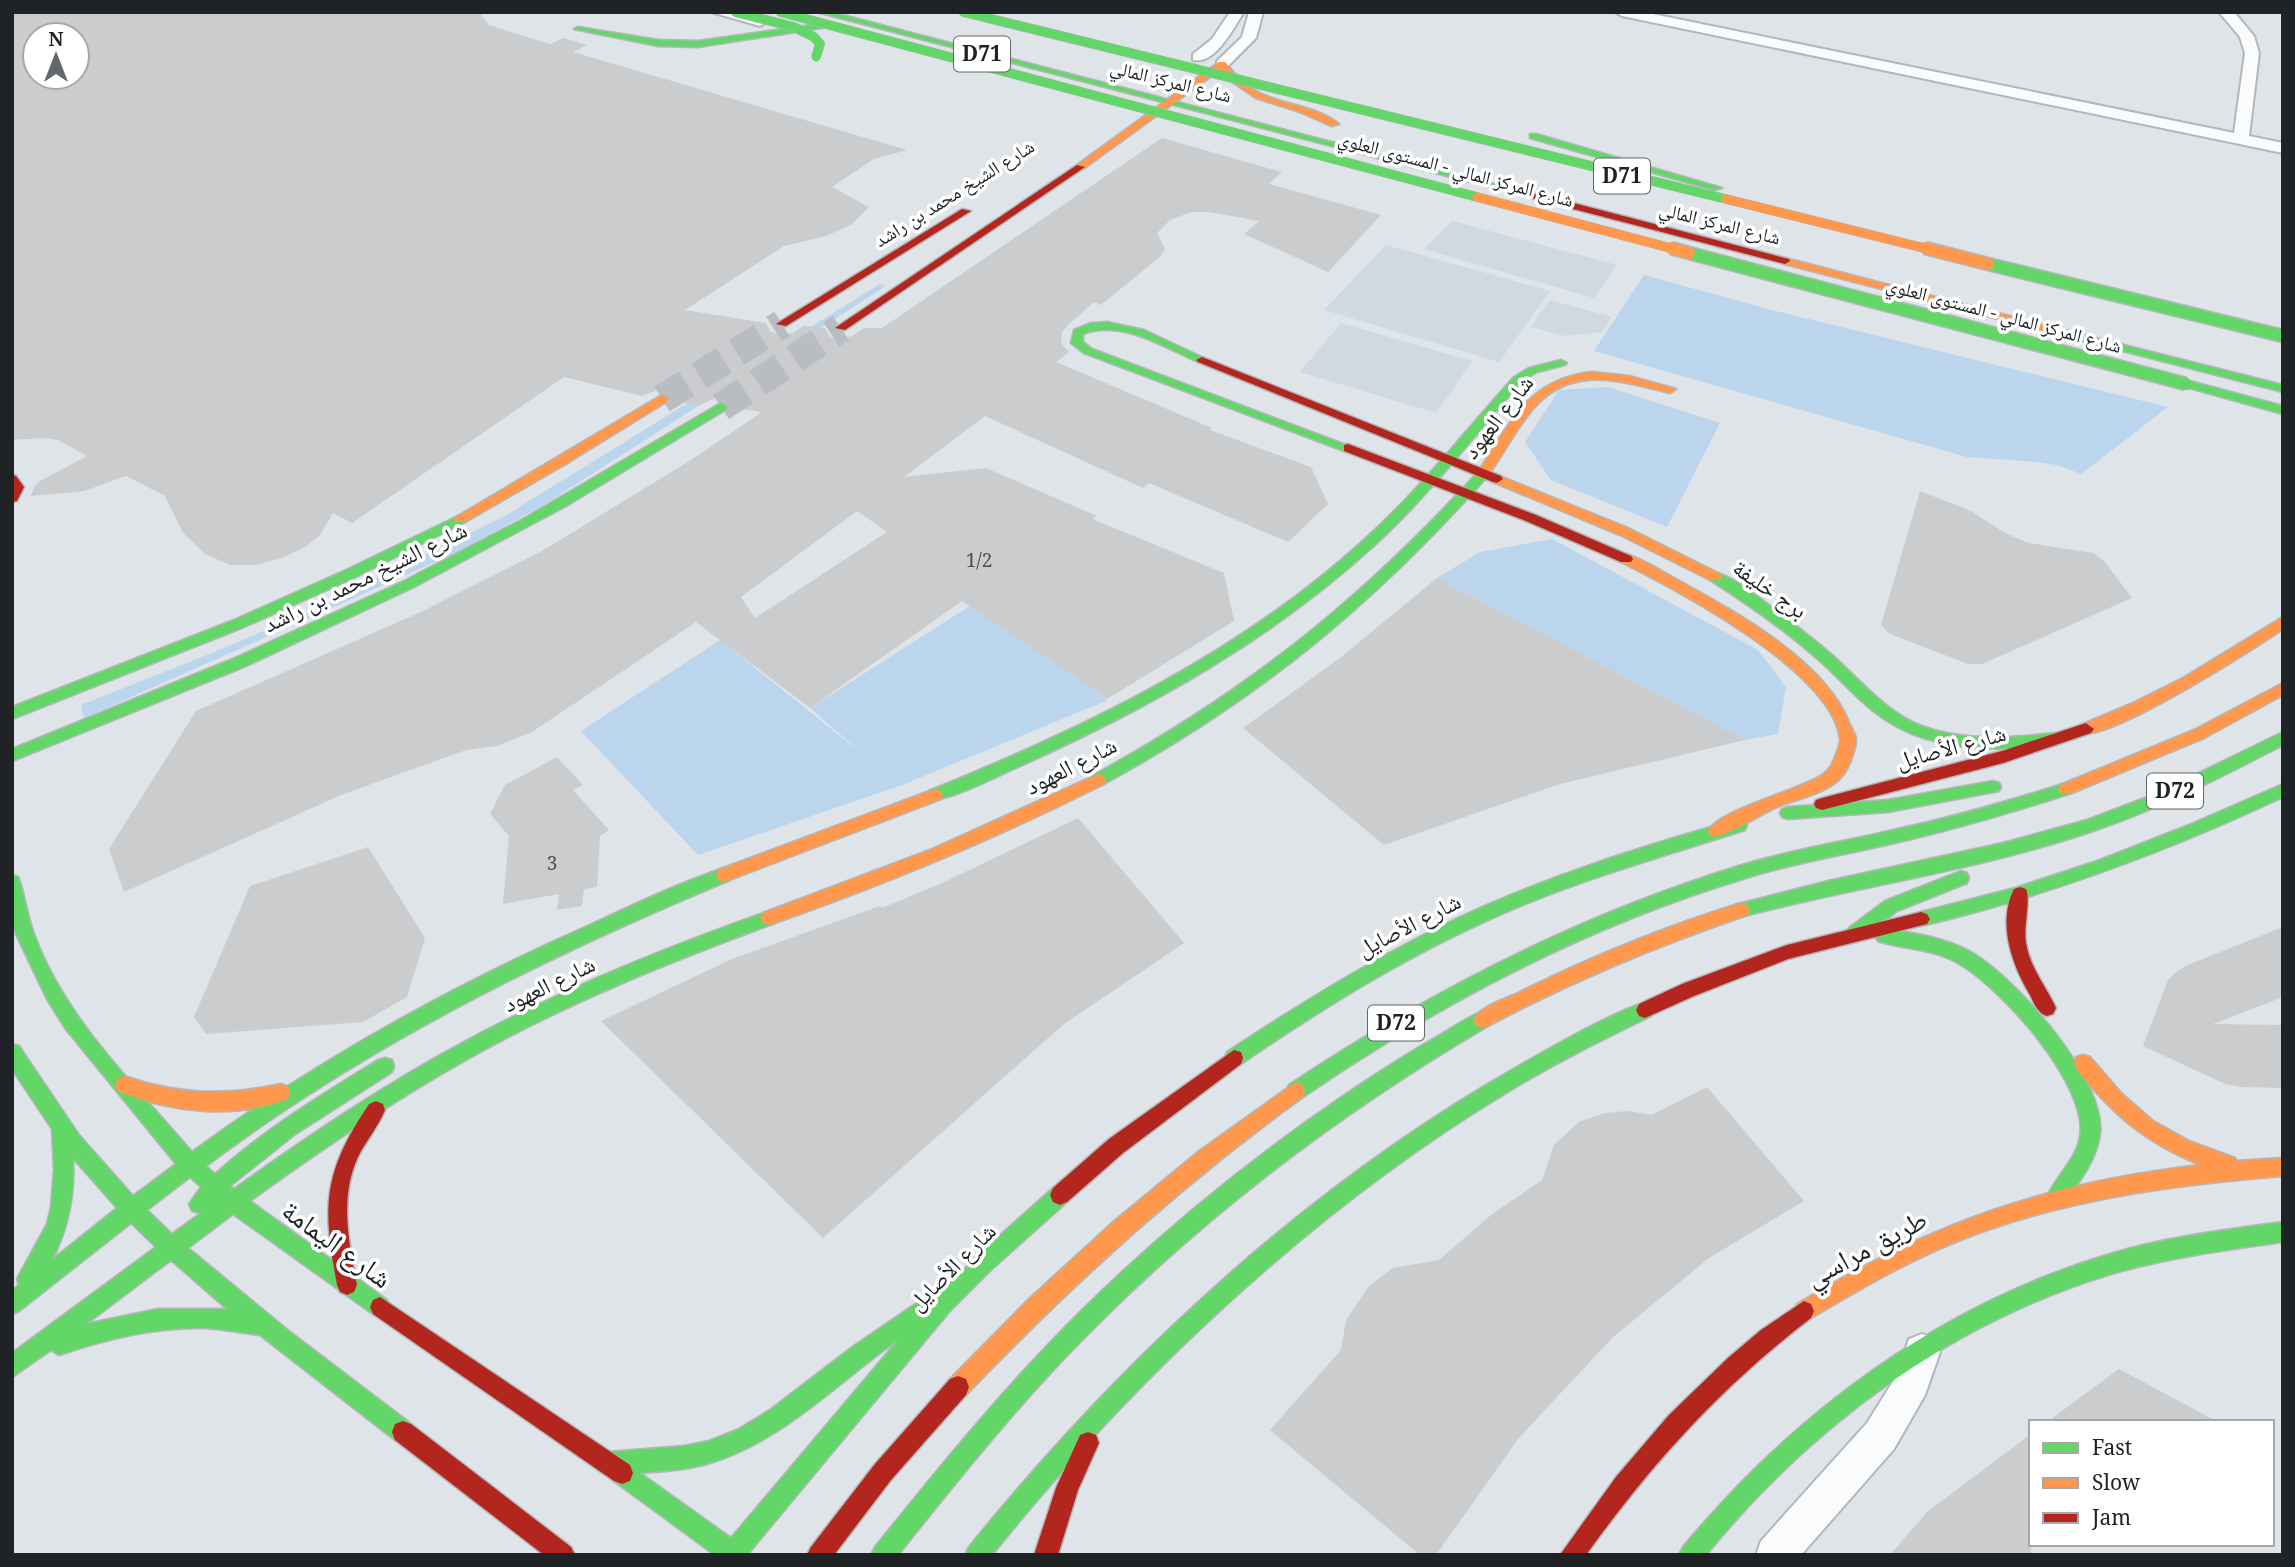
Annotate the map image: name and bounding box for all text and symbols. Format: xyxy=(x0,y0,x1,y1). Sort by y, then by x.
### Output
north arrow xyxy=(21,21,91,91)
text: N xyxy=(49,26,64,52)
road number: D71 xyxy=(954,36,1010,72)
street label: شارع المركز المالي xyxy=(1107,53,1234,111)
street label: شارع المركز المالي - المستوى العلوي xyxy=(1335,125,1577,216)
street label: شارع الشيخ محمد بن راشد xyxy=(869,133,1039,253)
road number: D71 xyxy=(1594,158,1650,194)
street label: شارع المركز المالي xyxy=(1656,195,1783,253)
street label: شارع المركز المالي - المستوى العلوي xyxy=(1883,271,2125,362)
street label: شارع العهود xyxy=(1454,368,1540,465)
street label: شارع الشيخ محمد بن راشد xyxy=(257,513,472,639)
house number: 1/2 xyxy=(966,547,992,573)
street label: برج خليفة xyxy=(1727,551,1814,625)
street label: شارع الأصايل xyxy=(1892,716,2009,776)
street label: شارع العهود xyxy=(1019,728,1122,802)
road number: D72 xyxy=(2147,774,2203,808)
house number: 3 xyxy=(547,850,557,876)
street label: شارع الأصايل xyxy=(1351,884,1466,964)
street label: شارع العهود xyxy=(497,947,600,1019)
road number: D72 xyxy=(1368,1006,1424,1040)
street label: شارع اليمامة xyxy=(275,1190,400,1296)
street label: طريق مراسي xyxy=(1798,1199,1936,1300)
street label: شارع الأصايل xyxy=(900,1215,1002,1317)
legend xyxy=(2029,1420,2274,1546)
text: Fast xyxy=(2092,1433,2132,1461)
text: Slow xyxy=(2092,1468,2141,1496)
text: Jam xyxy=(2091,1503,2131,1531)

